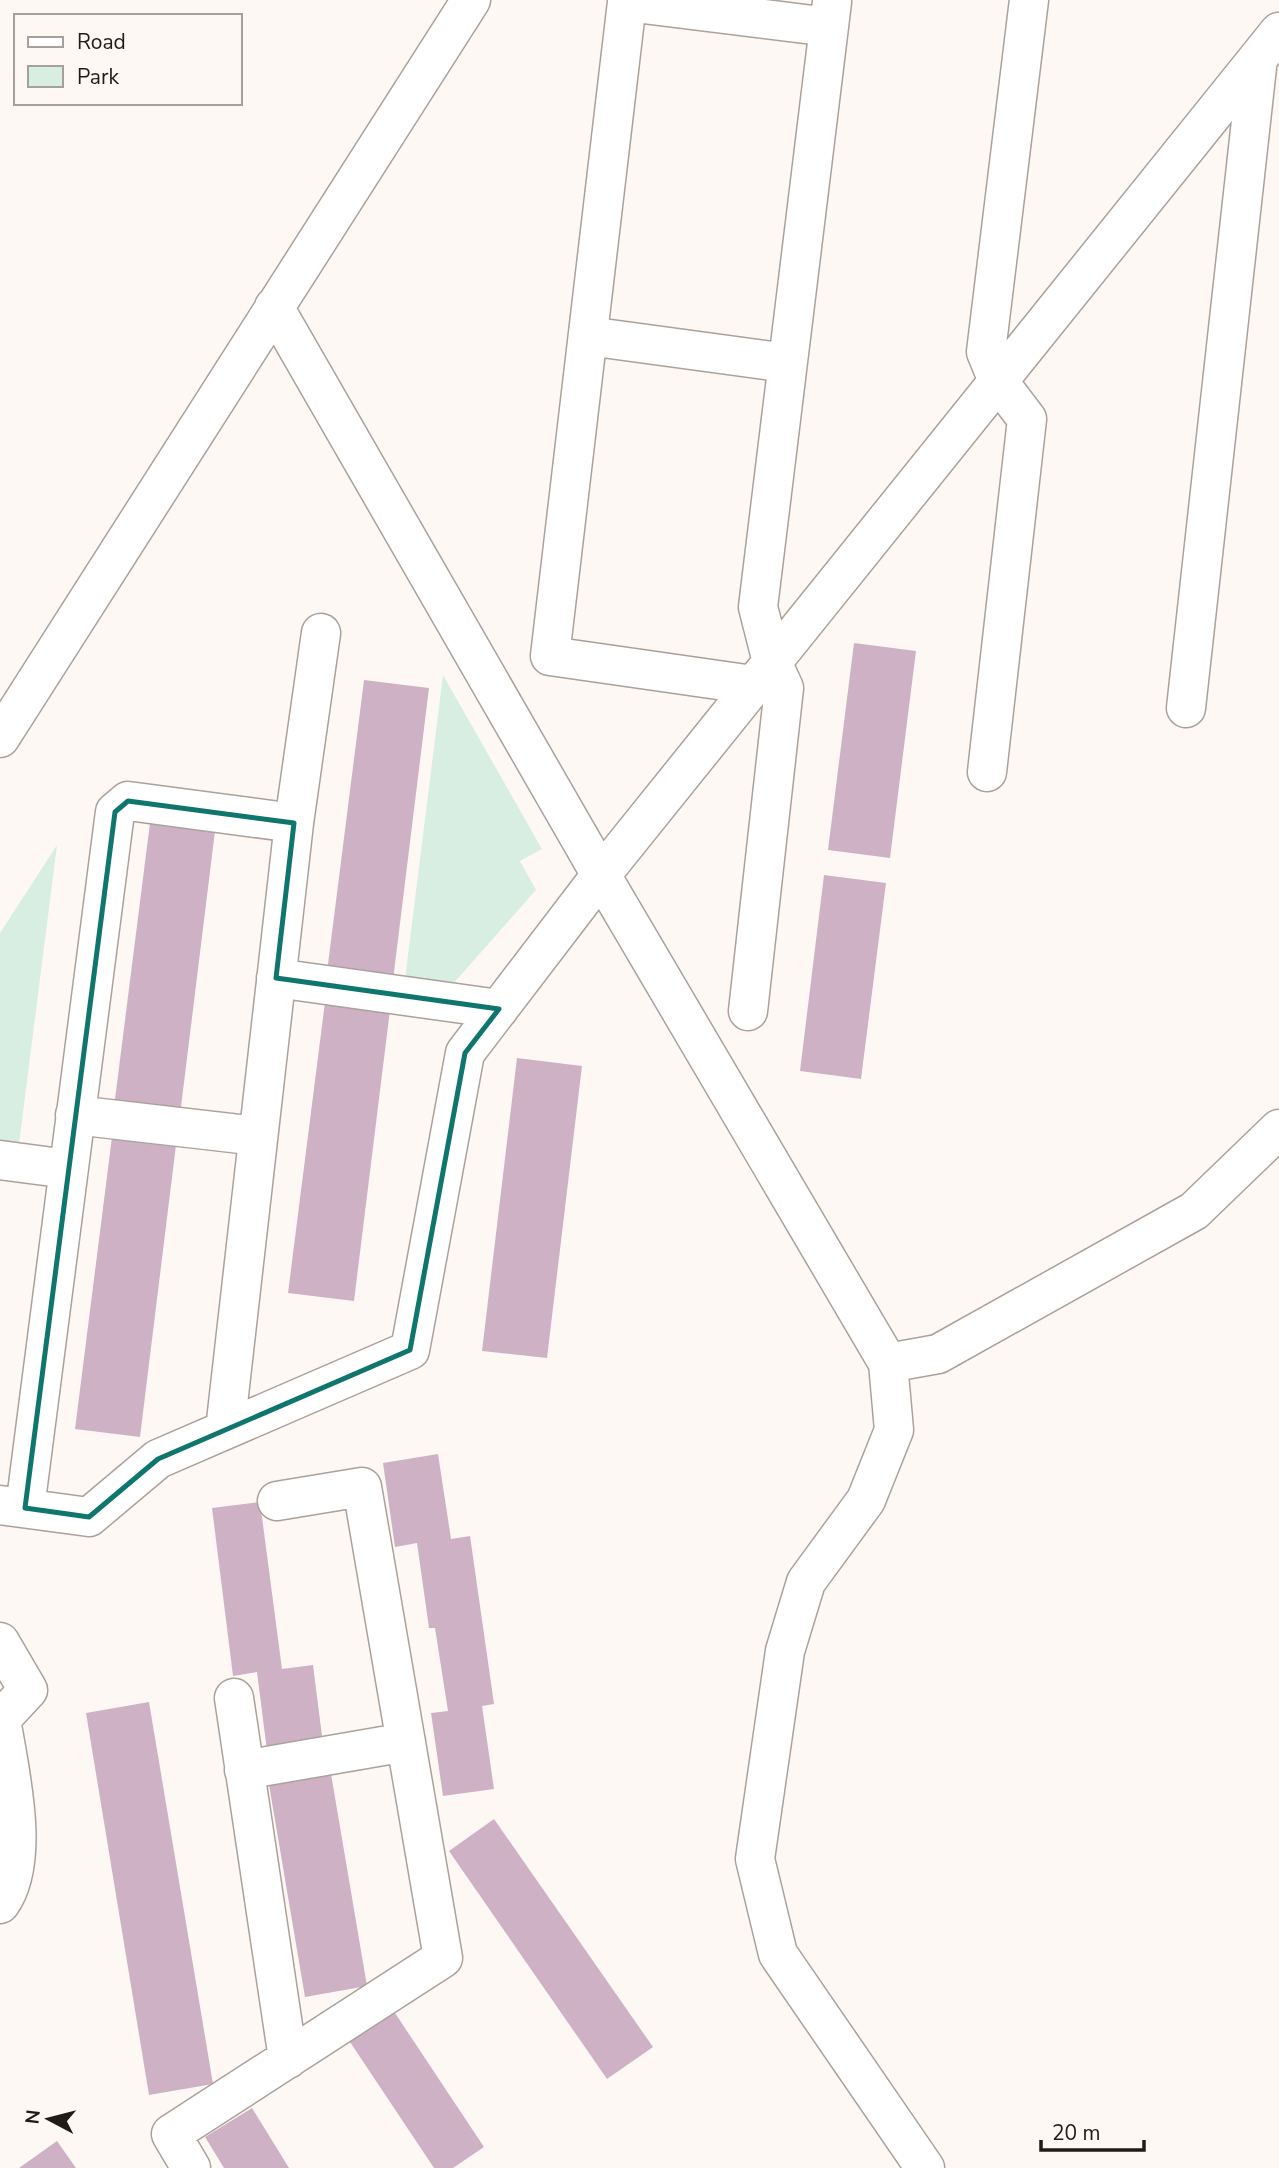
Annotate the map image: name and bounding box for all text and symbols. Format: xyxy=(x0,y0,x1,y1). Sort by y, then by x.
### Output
legend xyxy=(14,14,242,105)
text: Road xyxy=(77,28,126,56)
text: Park xyxy=(77,63,119,91)
north arrow xyxy=(14,2084,84,2154)
text: N xyxy=(19,2108,47,2126)
scale bar xyxy=(1041,2108,1144,2152)
text: 20 m xyxy=(1052,2119,1101,2147)

